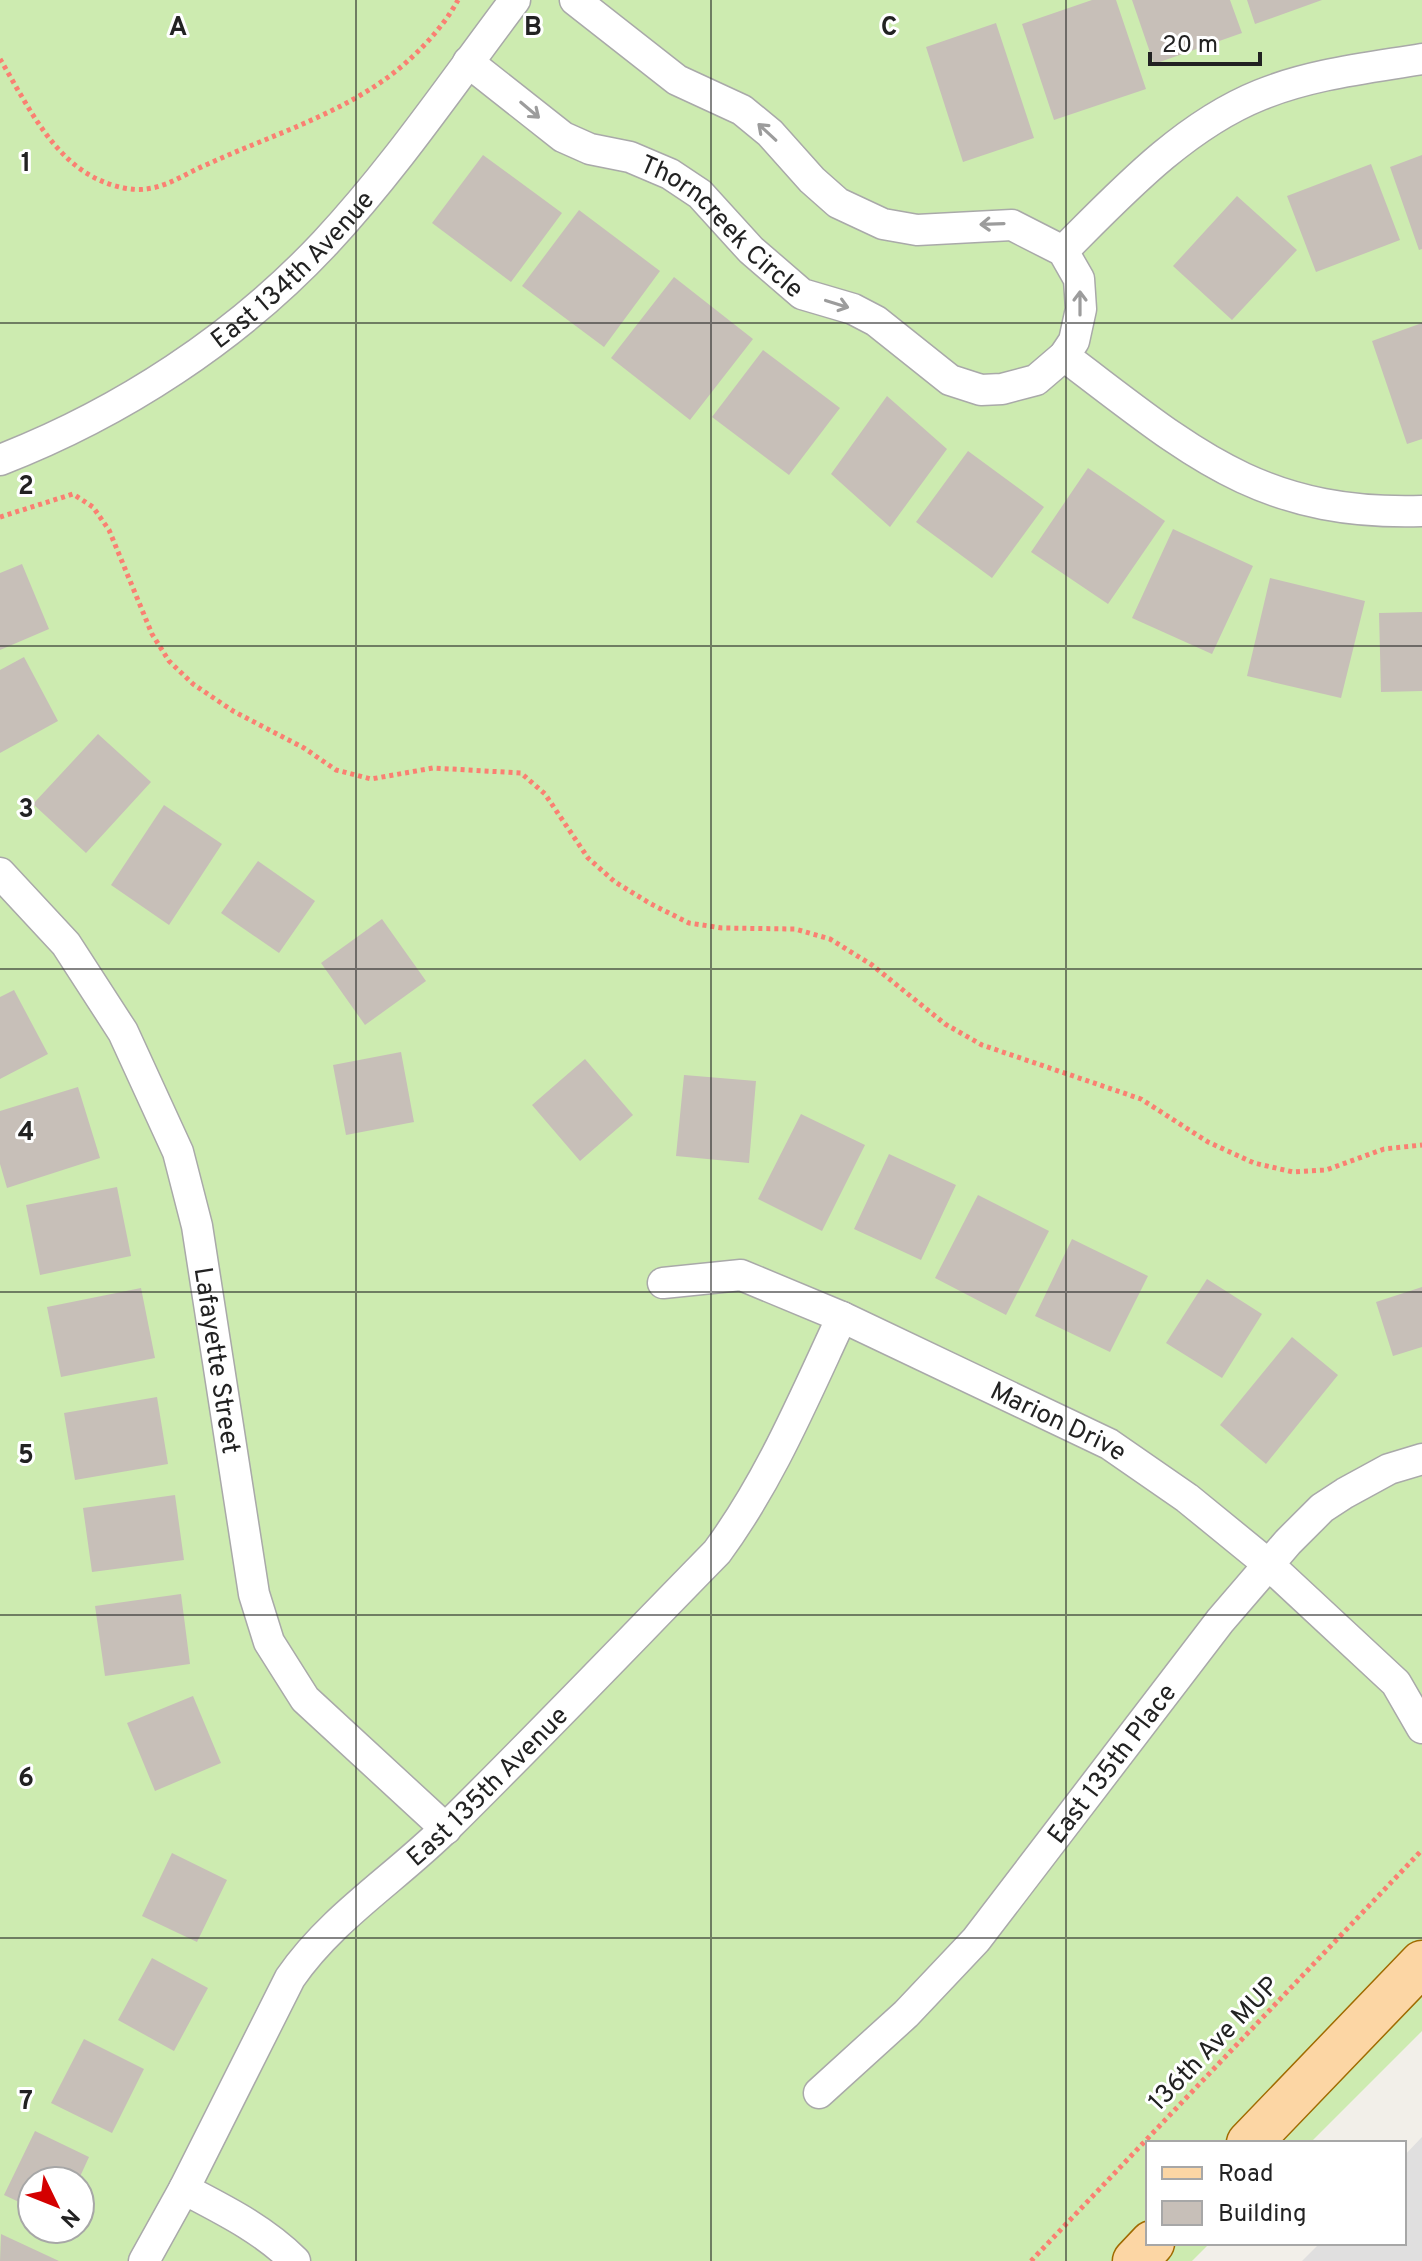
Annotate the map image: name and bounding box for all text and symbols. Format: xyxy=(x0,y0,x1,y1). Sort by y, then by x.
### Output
text: A xyxy=(169,12,187,45)
text: B xyxy=(524,12,542,45)
text: C xyxy=(881,12,897,45)
scale bar xyxy=(1150,16,1260,66)
text: 20 m xyxy=(1162,31,1218,61)
one-way arrow xyxy=(520,101,540,119)
one-way arrow xyxy=(758,123,778,141)
text: 1 xyxy=(21,148,31,181)
street label: Thorncreek Circle xyxy=(635,149,809,307)
street label: East 134th Avenue xyxy=(205,185,383,357)
one-way arrow xyxy=(979,217,1006,232)
one-way arrow xyxy=(1072,290,1088,317)
one-way arrow xyxy=(824,297,850,312)
text: 2 xyxy=(18,471,34,504)
text: 3 xyxy=(18,794,34,827)
text: 4 xyxy=(18,1117,34,1150)
street label: Lafayette Street xyxy=(185,1265,246,1456)
street label: Marion Drive xyxy=(984,1376,1132,1470)
text: 5 xyxy=(18,1440,34,1473)
street label: East 135th Place xyxy=(1041,1678,1185,1851)
street label: East 135th Avenue xyxy=(401,1701,576,1875)
text: 6 xyxy=(18,1763,34,1796)
street label: 136th Ave MUP xyxy=(1142,1970,1287,2119)
text: 7 xyxy=(19,2086,33,2119)
legend xyxy=(1146,2141,1406,2245)
text: Road xyxy=(1218,2160,1274,2190)
north arrow xyxy=(16,2165,96,2245)
text: Building xyxy=(1218,2200,1307,2230)
text: N xyxy=(54,2202,84,2232)

